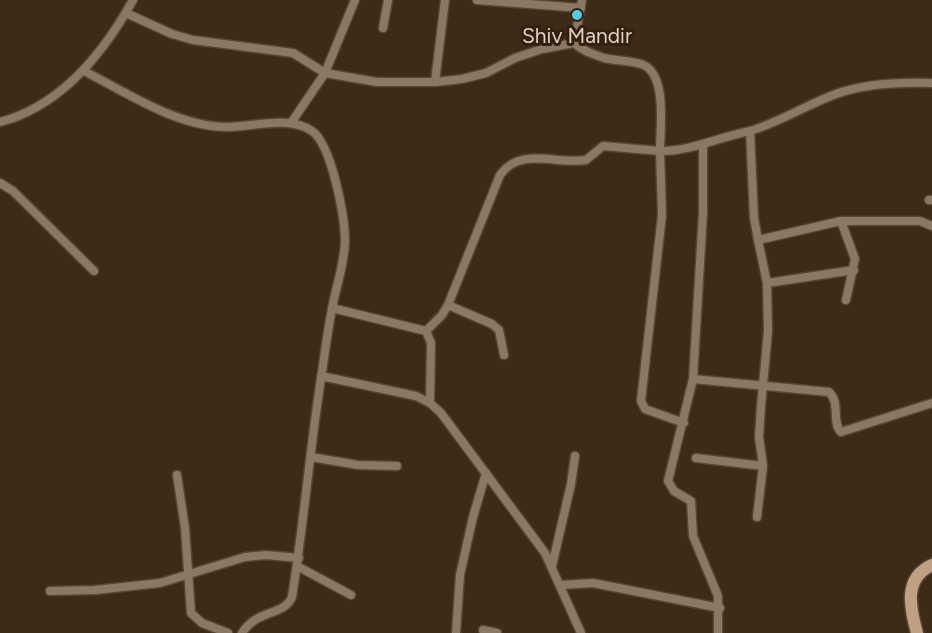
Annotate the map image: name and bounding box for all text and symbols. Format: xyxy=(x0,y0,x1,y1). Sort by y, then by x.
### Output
marker: Shiv Mandir xyxy=(570,8,584,22)
place label: Shiv Mandir xyxy=(522,24,632,50)

